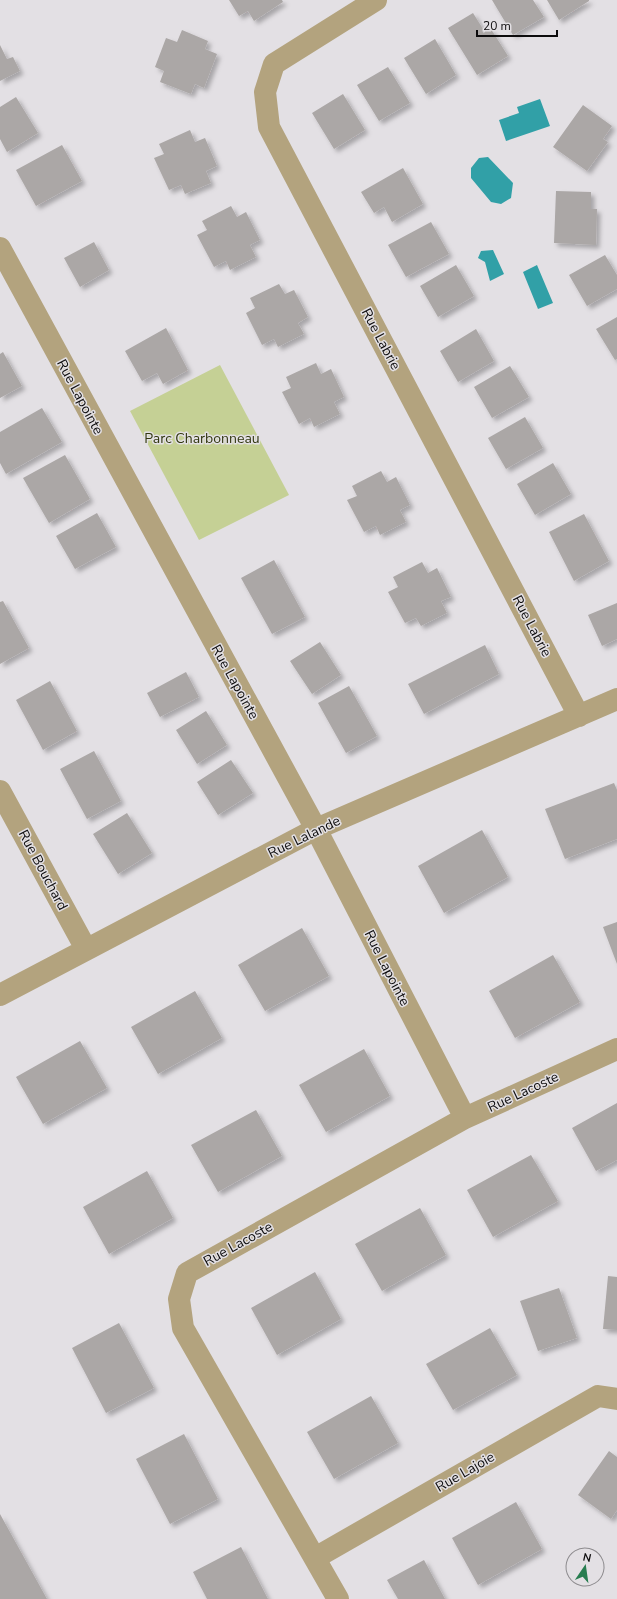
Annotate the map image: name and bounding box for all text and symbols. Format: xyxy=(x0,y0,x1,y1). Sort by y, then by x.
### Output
scale bar xyxy=(477,12,557,38)
text: 20 m xyxy=(483,18,511,34)
street label: Rue Labrie xyxy=(357,305,405,373)
street label: Rue Lapointe xyxy=(52,356,108,438)
park label: Parc Charbonneau xyxy=(144,429,260,448)
street label: Rue Labrie xyxy=(508,592,556,660)
street label: Rue Lapointe xyxy=(207,641,263,723)
street label: Rue Lalande xyxy=(265,811,343,863)
street label: Rue Bouchard xyxy=(14,827,72,913)
street label: Rue Lapointe xyxy=(360,927,414,1009)
street label: Rue Lacoste xyxy=(484,1067,562,1117)
street label: Rue Lacoste xyxy=(200,1217,276,1271)
street label: Rue Lajoie xyxy=(432,1448,498,1496)
north arrow xyxy=(565,1547,605,1587)
text: N xyxy=(581,1550,593,1566)

